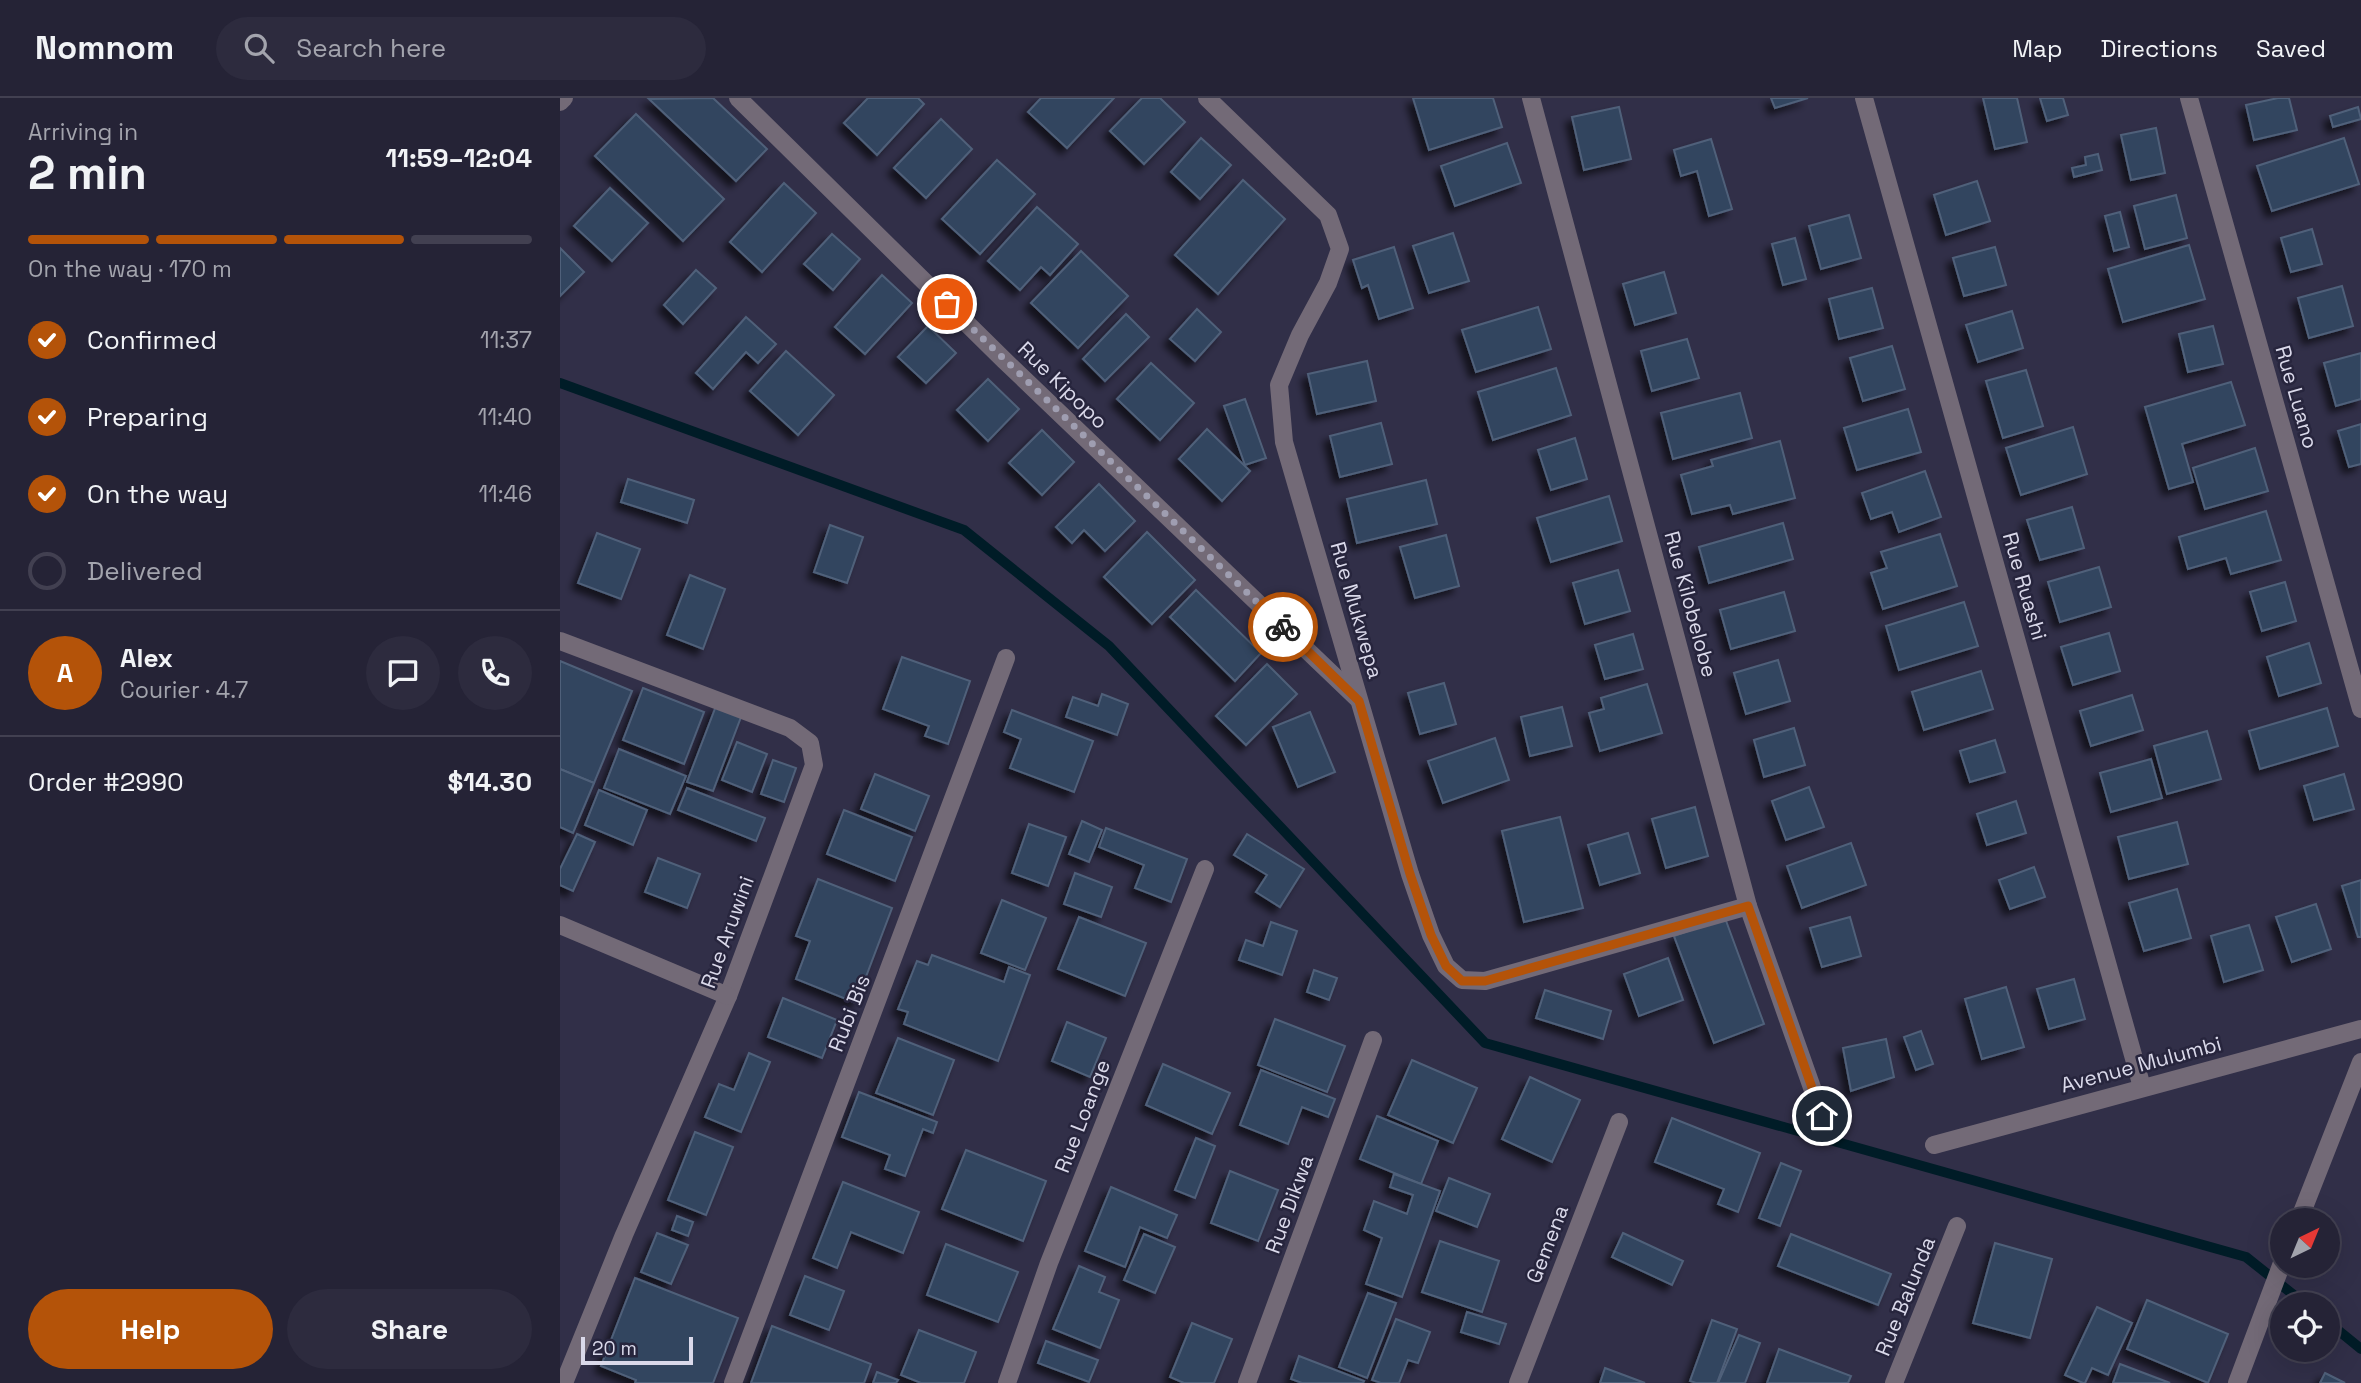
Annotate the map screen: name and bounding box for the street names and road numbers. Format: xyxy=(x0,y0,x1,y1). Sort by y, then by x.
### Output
street label: Rue Kipopo xyxy=(1012,335,1114,435)
street label: Rue Luano xyxy=(2269,342,2325,452)
street label: Rue Kilobelobe xyxy=(1659,528,1723,680)
street label: Rue Ruashi xyxy=(1997,529,2053,643)
street label: Rue Mukwepa xyxy=(1325,539,1389,681)
street label: Rue Aruwini xyxy=(694,872,760,992)
street label: Rubi Bis xyxy=(822,971,876,1055)
street label: Avenue Mulumbi xyxy=(2058,1030,2224,1098)
street label: Rue Loange xyxy=(1048,1056,1116,1176)
street label: Rue Dikwa xyxy=(1259,1151,1319,1257)
street label: Gemena xyxy=(1520,1201,1574,1287)
street label: Rue Balunda xyxy=(1869,1232,1941,1360)

